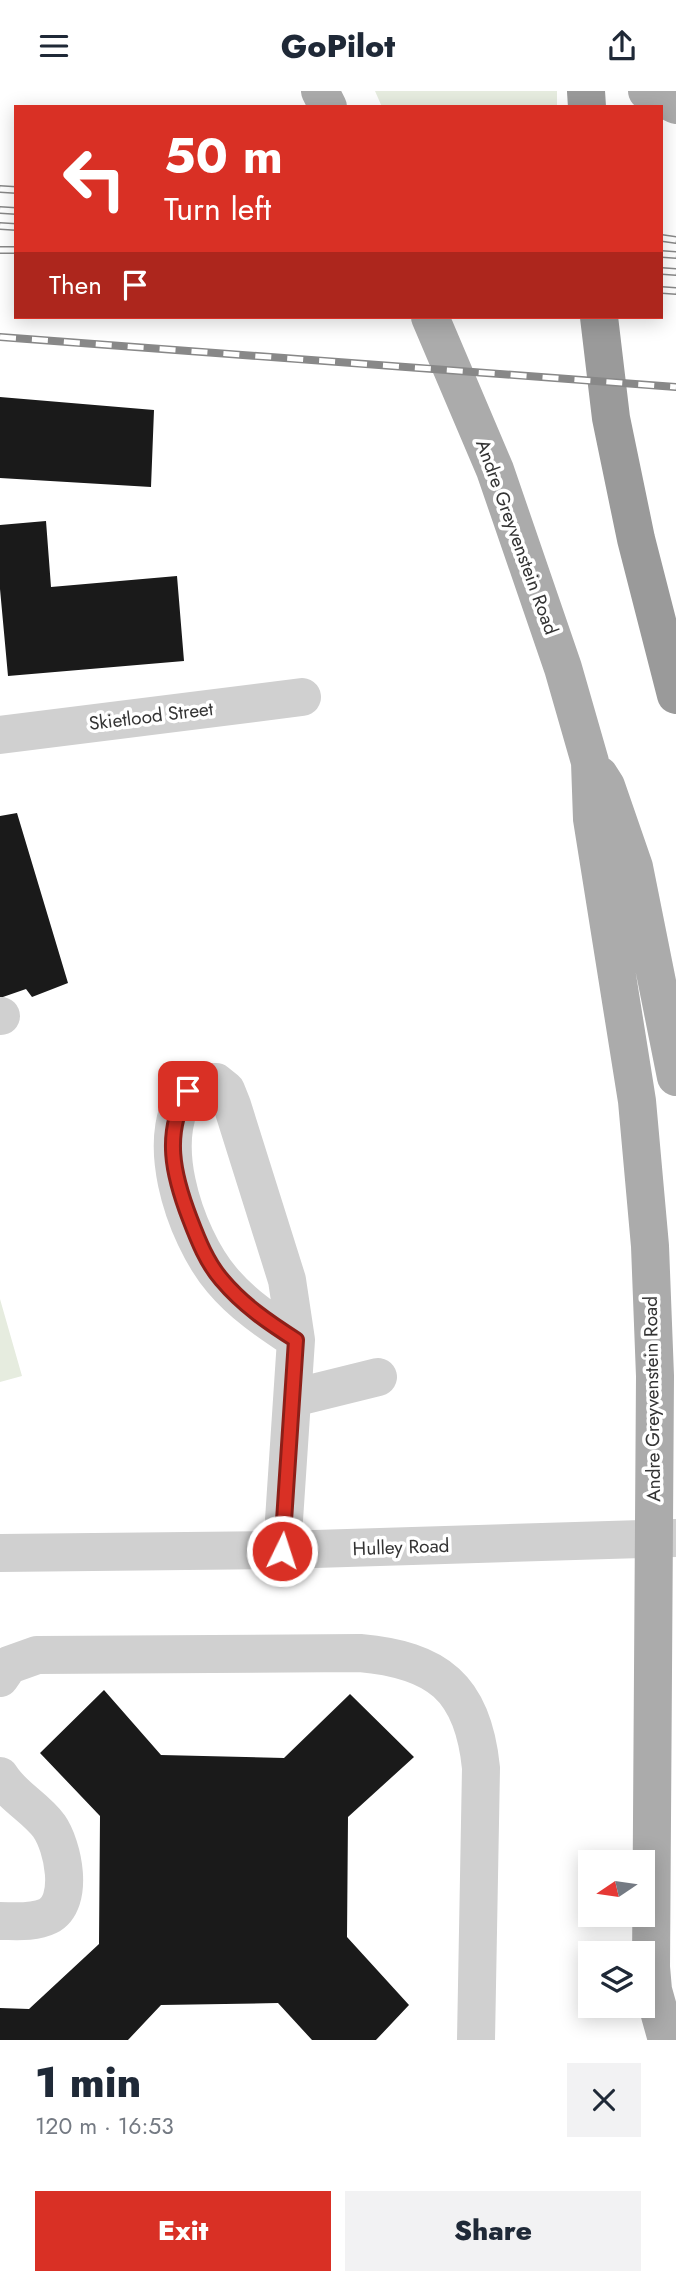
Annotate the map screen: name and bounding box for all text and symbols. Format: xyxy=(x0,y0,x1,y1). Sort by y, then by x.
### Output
text: GoPilot xyxy=(281,23,395,69)
icon: menu xyxy=(35,27,73,65)
icon: share xyxy=(603,27,641,65)
text: 50 m xyxy=(164,121,283,191)
icon: left xyxy=(49,133,140,224)
text: Turn left xyxy=(164,186,271,232)
text: Then xyxy=(49,266,102,304)
icon: arrive xyxy=(116,266,154,304)
street label: Andre Greyvenstein Road xyxy=(469,436,565,638)
street label: Skietlood Street xyxy=(87,695,215,737)
pin xyxy=(158,1061,218,1121)
icon: arrive xyxy=(169,1072,207,1110)
street label: Andre Greyvenstein Road xyxy=(637,1296,667,1502)
position arrow xyxy=(245,1514,319,1588)
street label: Hulley Road xyxy=(352,1532,450,1562)
north arrow xyxy=(578,1850,654,1927)
map controls xyxy=(578,1850,655,2018)
button: layers xyxy=(578,1941,655,2018)
text: 1 min xyxy=(35,2052,141,2113)
button: close xyxy=(567,2063,641,2137)
text: 120 m · 16:53 xyxy=(35,2109,174,2143)
button: Exit xyxy=(35,2191,331,2271)
button: Share xyxy=(345,2191,641,2271)

